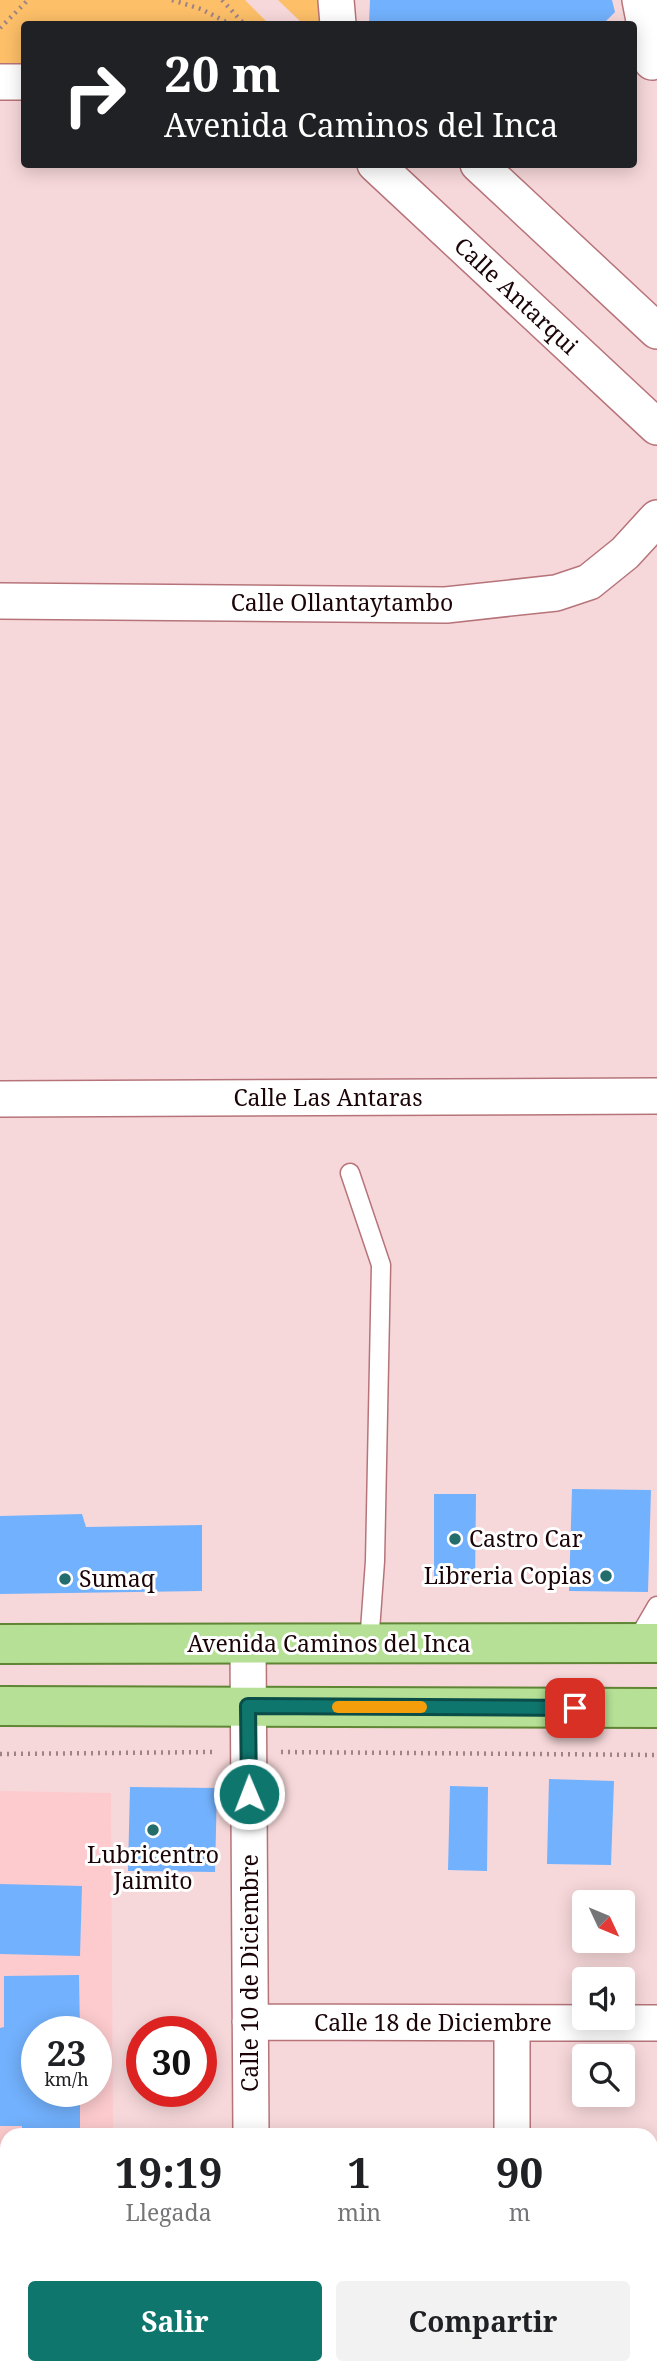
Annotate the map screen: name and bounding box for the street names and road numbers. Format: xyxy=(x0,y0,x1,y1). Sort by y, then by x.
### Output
street label: Calle Antarqui xyxy=(448,229,586,361)
street label: Calle Ollantaytambo xyxy=(231,586,453,618)
street label: Calle Las Antaras xyxy=(233,1081,423,1113)
street label: Avenida Caminos del Inca xyxy=(187,1627,471,1659)
street label: Calle 10 de Diciembre xyxy=(233,1854,265,2092)
street label: Calle 18 de Diciembre xyxy=(314,2006,552,2038)

